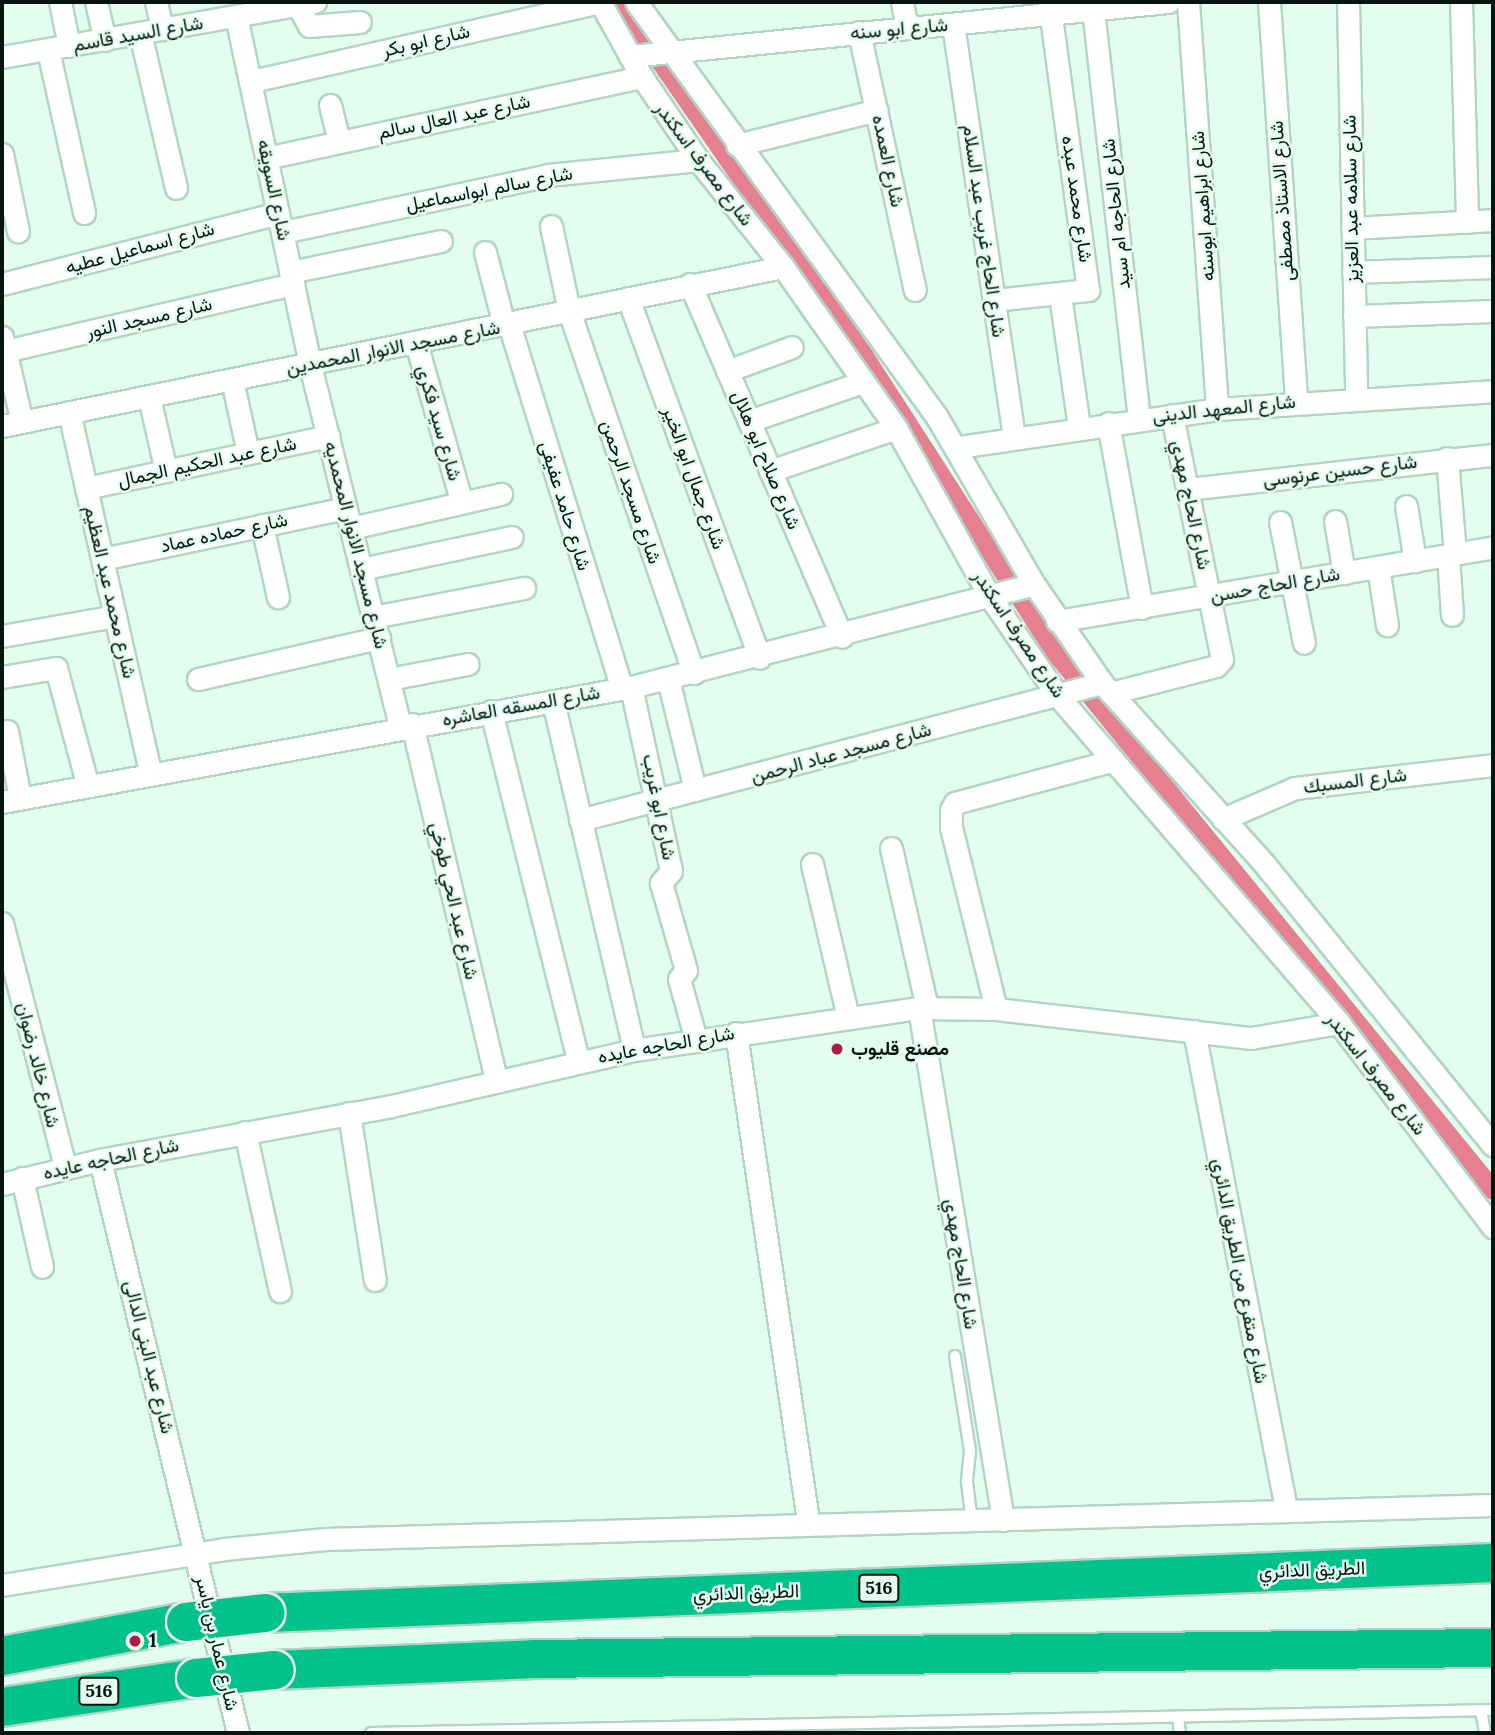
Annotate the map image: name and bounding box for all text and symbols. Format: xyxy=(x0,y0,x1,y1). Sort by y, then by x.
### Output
street label: شارع السيد قاسم xyxy=(71,11,205,57)
street label: شارع ابو سنه xyxy=(849,13,949,45)
street label: شارع ابو بكر xyxy=(380,20,472,62)
street label: شارع عبد العال سالم xyxy=(376,90,532,144)
street label: شارع مصرف اسكندر xyxy=(650,98,758,230)
street label: شارع العمده xyxy=(867,113,909,209)
street label: شارع سلامه عبد العزيز xyxy=(1338,115,1364,283)
street label: شارع الاستاذ مصطفى xyxy=(1265,120,1299,282)
street label: شارع الحاج غريب عبد السلام xyxy=(958,123,1010,339)
street label: شارع ابراهيم ابوسنه xyxy=(1186,130,1220,282)
street label: شارع محمد عبده xyxy=(1057,134,1097,264)
street label: شارع السويقه xyxy=(252,137,296,243)
street label: شارع الحاجه ام سيد xyxy=(1097,138,1135,290)
street label: شارع سالم ابواسماعيل xyxy=(404,162,574,216)
street label: شارع اسماعيل عطيه xyxy=(63,217,217,279)
street label: شارع مسجد النور xyxy=(84,292,214,344)
street label: شارع مسجد الانوار المحمدين xyxy=(284,316,502,380)
street label: شارع سيد فكري xyxy=(412,363,466,483)
street label: شارع صلاح ابو هلال xyxy=(726,387,806,533)
street label: شارع المعهد الدينى xyxy=(1151,390,1297,428)
street label: شارع جمال ابو الخير xyxy=(658,404,730,552)
street label: شارع مسجد الرحمن xyxy=(596,417,666,567)
street label: شارع عبد الحكيم الجمال xyxy=(116,432,298,492)
street label: شارع الحاج مهدي xyxy=(1166,438,1216,572)
street label: شارع مسجد الانوار المحمديه xyxy=(319,439,393,651)
street label: شارع حامد عفيفى xyxy=(534,439,596,573)
street label: شارع حسين عرنوسى xyxy=(1262,450,1418,492)
street label: شارع محمد عبد العظيم xyxy=(79,504,141,680)
street label: شارع حماده عماد xyxy=(158,508,290,558)
street label: شارع الحاج حسن xyxy=(1208,562,1342,608)
street label: شارع مصرف اسكندر xyxy=(968,566,1070,702)
street label: شارع المسقه العاشره xyxy=(440,681,602,731)
street label: شارع مسجد عباد الرحمن xyxy=(748,718,934,788)
street label: شارع ابو غريب xyxy=(638,752,680,862)
street label: شارع المسبك xyxy=(1302,763,1408,799)
street label: شارع عبد الحي طوخي xyxy=(425,820,483,982)
street label: شارع خالد رضوان xyxy=(11,1000,65,1130)
street label: شارع مصرف اسكندر xyxy=(1321,1008,1431,1140)
street label: شارع الحاجه عايده xyxy=(596,1022,736,1068)
place label: مصنع قليوب xyxy=(851,1038,949,1060)
marker: مصنع قليوب xyxy=(829,1041,845,1057)
street label: شارع الحاجه عايده xyxy=(41,1133,181,1185)
street label: شارع متفرع من الطريق الدائري xyxy=(1207,1156,1273,1386)
street label: شارع الحاج مهدي xyxy=(939,1197,983,1331)
street label: شارع عبد البنى الدالى xyxy=(119,1278,179,1436)
street label: الطريق الدائري xyxy=(1258,1557,1366,1583)
street label: شارع عمار بن ياسر xyxy=(190,1573,244,1713)
road number: 516 xyxy=(858,1574,900,1602)
street label: الطريق الدائري xyxy=(692,1580,800,1606)
place label: 1 xyxy=(149,1630,157,1652)
marker: 1 xyxy=(127,1633,143,1649)
road number: 516 xyxy=(78,1676,120,1706)

